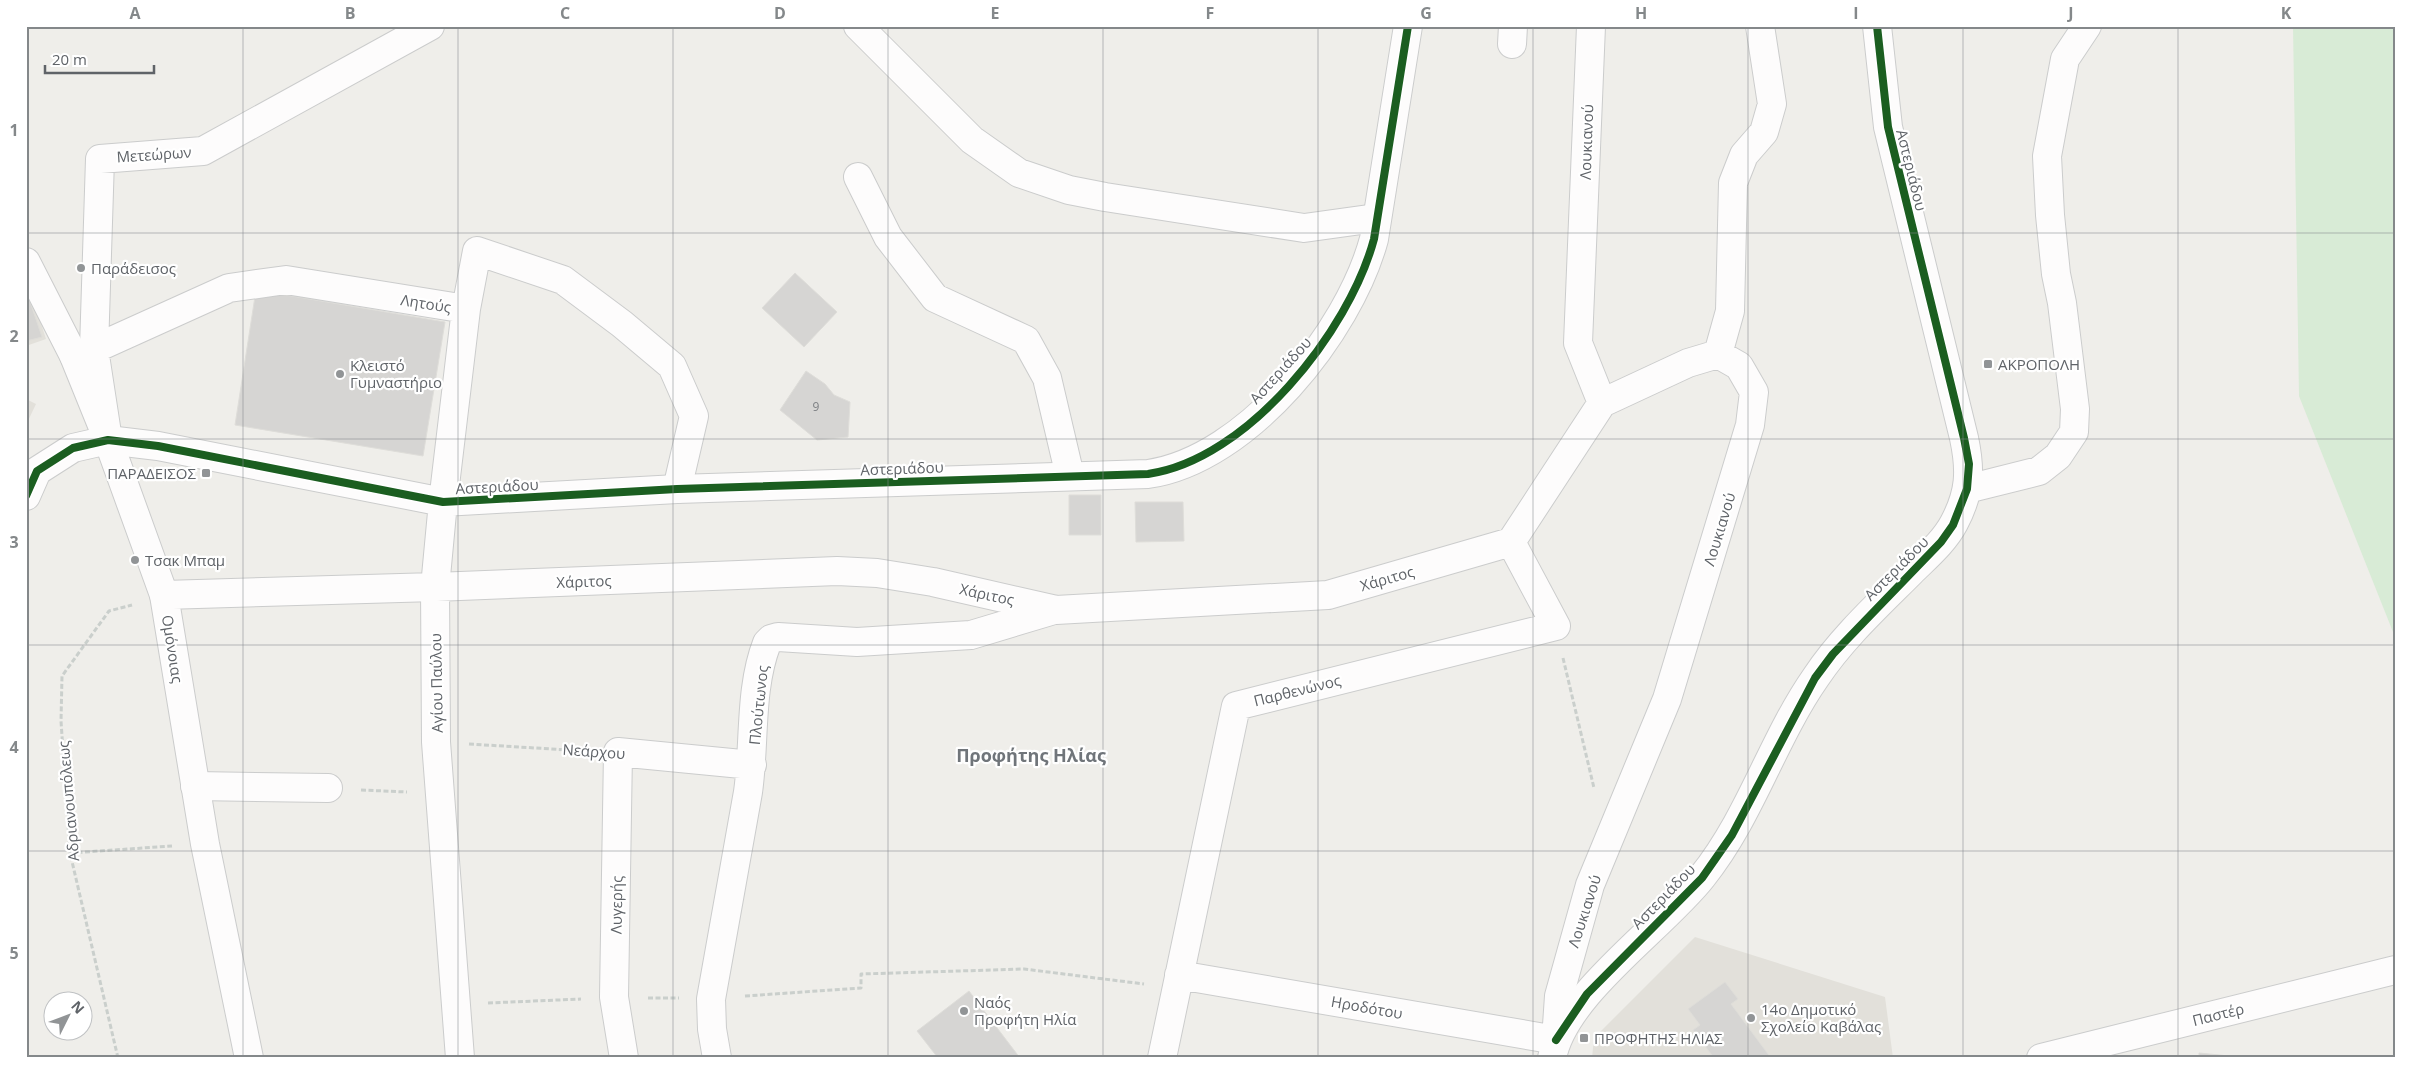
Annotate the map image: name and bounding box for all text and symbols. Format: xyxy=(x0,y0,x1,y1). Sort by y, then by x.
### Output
text: A xyxy=(129,2,141,24)
text: B xyxy=(345,2,355,24)
text: C xyxy=(560,2,570,24)
text: D xyxy=(774,2,786,24)
text: E xyxy=(991,2,1000,24)
text: F xyxy=(1206,2,1214,24)
text: G xyxy=(1420,2,1432,24)
text: H xyxy=(1635,2,1647,24)
text: I xyxy=(1853,2,1859,24)
text: J xyxy=(2066,2,2074,24)
text: K xyxy=(2281,2,2292,24)
scale bar xyxy=(45,42,154,74)
text: 20 m xyxy=(52,49,87,69)
street label: Λουκιανού xyxy=(1575,104,1597,180)
text: 1 xyxy=(9,119,19,141)
street label: Αστεριάδου xyxy=(1892,127,1932,213)
street label: Μετεώρων xyxy=(116,141,192,167)
place label: Παράδεισος xyxy=(91,258,176,278)
marker: Παράδεισος xyxy=(75,262,87,274)
street label: Λητούς xyxy=(399,289,453,317)
text: 2 xyxy=(9,325,19,347)
street label: Αστεριάδου xyxy=(1245,332,1315,408)
place label: ΑΚΡΟΠΟΛΗ xyxy=(1998,354,2080,374)
place label: Κλειστό Γυμναστήριο xyxy=(350,355,442,392)
marker: ΑΚΡΟΠΟΛΗ xyxy=(1982,358,1994,370)
marker: Κλειστό Γυμναστήριο xyxy=(334,368,346,380)
house number: 9 xyxy=(813,398,820,415)
street label: Αστεριάδου xyxy=(860,457,944,479)
place label: ΠΑΡΑΔΕΙΣΟΣ xyxy=(107,463,196,483)
marker: ΠΑΡΑΔΕΙΣΟΣ xyxy=(200,467,212,479)
street label: Αστεριάδου xyxy=(455,474,539,498)
street label: Λουκιανού xyxy=(1698,490,1740,568)
text: 3 xyxy=(9,531,19,553)
street label: Αστεριάδου xyxy=(1859,531,1933,605)
place label: Τσακ Μπαμ xyxy=(145,550,225,570)
marker: Τσακ Μπαμ xyxy=(129,554,141,566)
street label: Χάριτος xyxy=(1358,561,1416,595)
street label: Χάριτος xyxy=(556,570,612,592)
street label: Χάριτος xyxy=(958,578,1016,610)
street label: Ομόνοιας xyxy=(158,614,188,684)
street label: Αγίου Παύλου xyxy=(425,633,447,733)
street label: Πλούτωνος xyxy=(744,664,772,746)
street label: Παρθενώνος xyxy=(1251,670,1343,710)
text: 4 xyxy=(9,736,19,758)
street label: Νεάρχου xyxy=(562,739,626,763)
street label: Αδριανουπόλεως xyxy=(53,740,83,862)
district label: Προφήτης Ηλίας xyxy=(956,743,1106,767)
street label: Αστεριάδου xyxy=(1627,859,1699,933)
street label: Λουκιανού xyxy=(1563,872,1605,950)
street label: Λυγερής xyxy=(605,876,627,934)
text: 5 xyxy=(9,942,19,964)
street label: Ηροδότου xyxy=(1330,991,1404,1023)
north arrow xyxy=(42,992,92,1042)
place label: Ναός Προφήτη Ηλία xyxy=(974,992,1076,1029)
text: N xyxy=(67,996,89,1018)
street label: Παστέρ xyxy=(2190,998,2246,1030)
place label: 14ο Δημοτικό Σχολείο Καβάλας xyxy=(1761,999,1881,1036)
marker: Ναός Προφήτη Ηλία xyxy=(958,1005,970,1017)
marker: 14ο Δημοτικό Σχολείο Καβάλας xyxy=(1745,1012,1757,1024)
place label: ΠΡΟΦΗΤΗΣ ΗΛΙΑΣ xyxy=(1594,1028,1723,1048)
marker: ΠΡΟΦΗΤΗΣ ΗΛΙΑΣ xyxy=(1578,1032,1590,1044)

